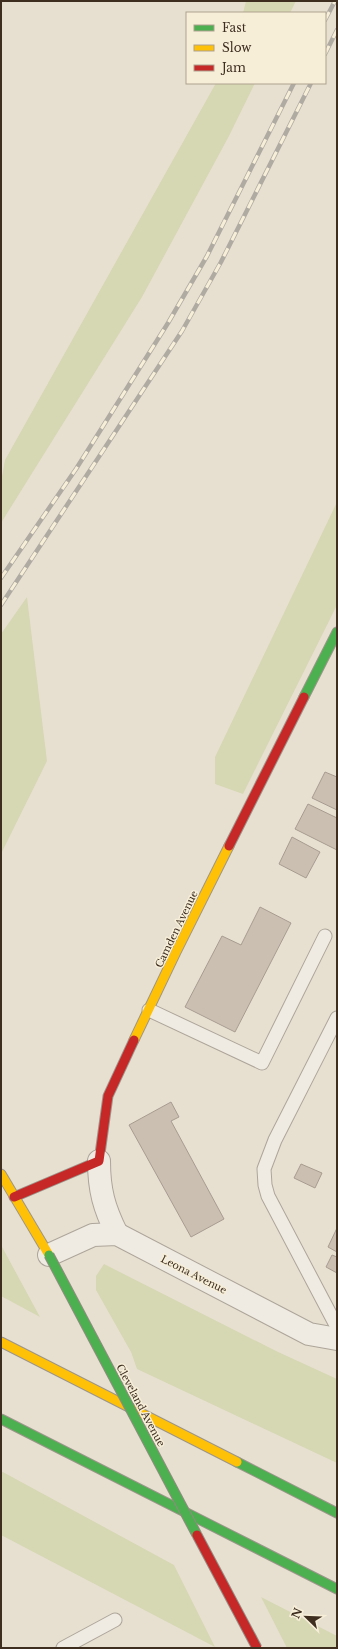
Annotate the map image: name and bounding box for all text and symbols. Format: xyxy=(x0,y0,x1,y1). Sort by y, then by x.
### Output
legend xyxy=(186,12,326,84)
text: Fast xyxy=(222,20,247,35)
text: Slow xyxy=(222,40,252,55)
text: Jam xyxy=(220,60,246,75)
street label: Camden Avenue xyxy=(152,888,201,970)
street label: Leona Avenue xyxy=(159,1252,229,1297)
street label: Cleveland Avenue xyxy=(113,1362,168,1449)
north arrow xyxy=(286,1597,326,1637)
text: N xyxy=(288,1605,306,1621)

